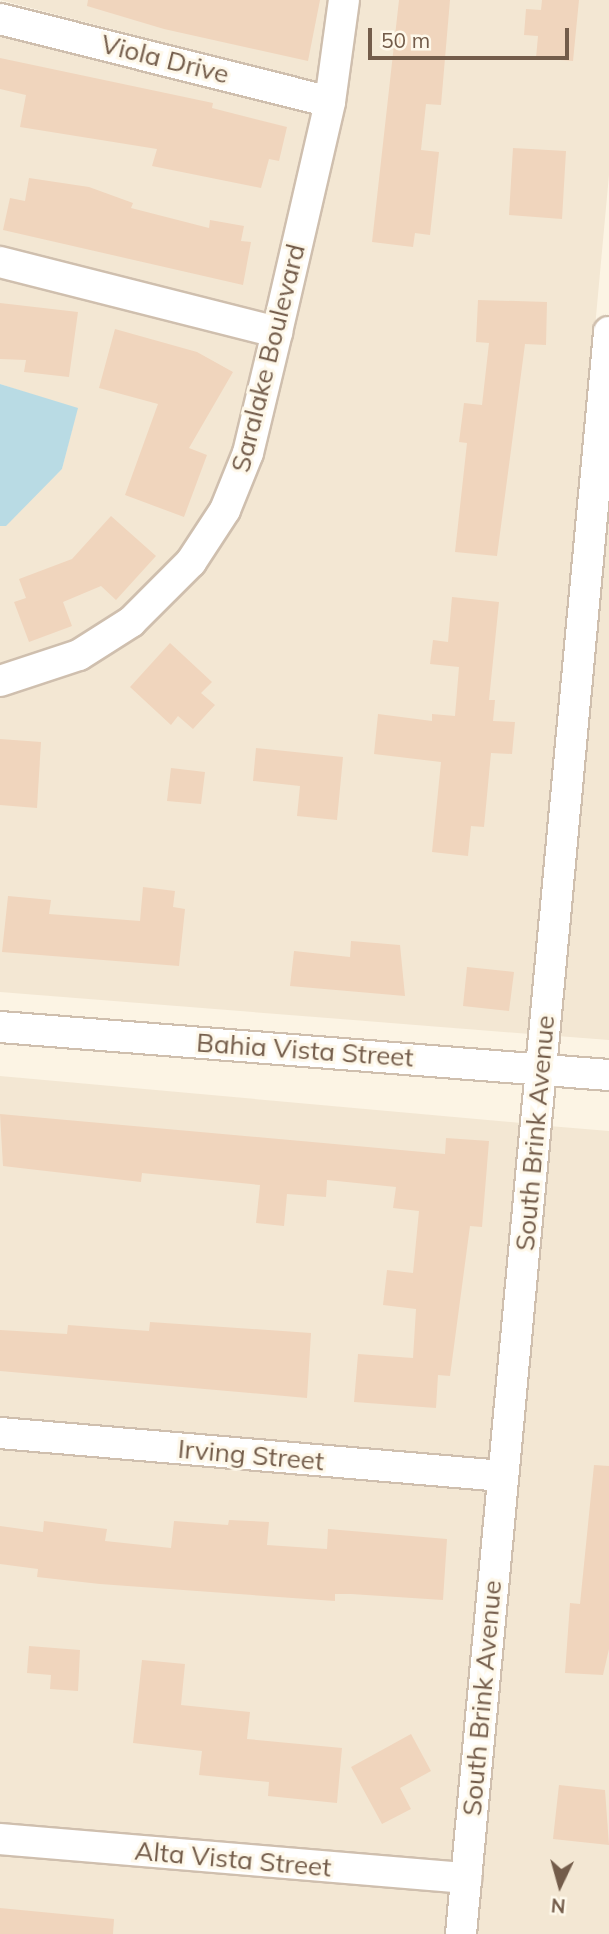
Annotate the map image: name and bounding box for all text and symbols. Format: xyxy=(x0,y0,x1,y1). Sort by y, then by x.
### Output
scale bar xyxy=(371,14,572,58)
text: 50 m xyxy=(381,27,430,53)
street label: Viola Drive xyxy=(98,28,232,90)
street label: Saralake Boulevard xyxy=(225,241,311,475)
street label: South Brink Avenue xyxy=(509,1014,561,1252)
street label: Bahia Vista Street xyxy=(195,1027,415,1073)
street label: Irving Street xyxy=(177,1433,325,1477)
street label: South Brink Avenue xyxy=(456,1579,508,1817)
street label: Alta Vista Street xyxy=(133,1835,333,1883)
north arrow xyxy=(525,1850,595,1920)
text: N xyxy=(550,1893,566,1919)

